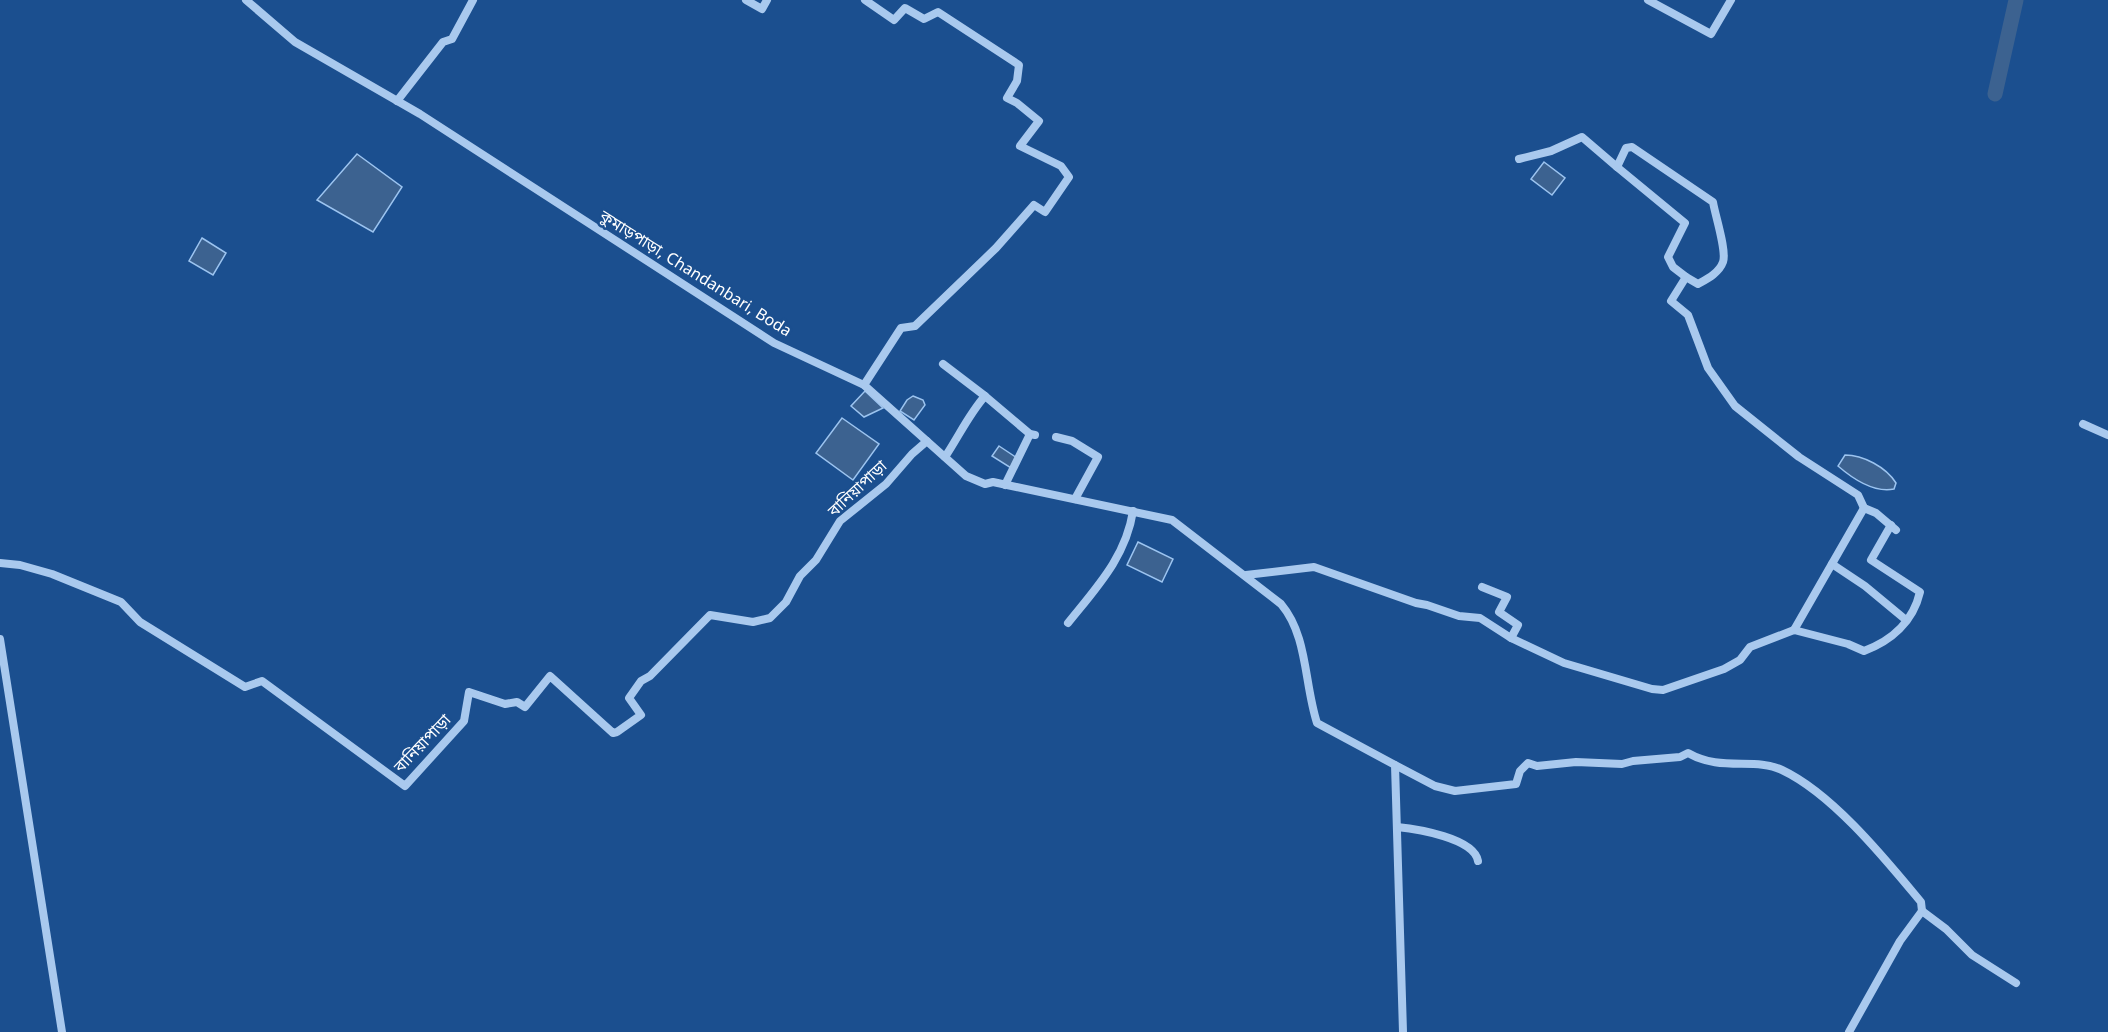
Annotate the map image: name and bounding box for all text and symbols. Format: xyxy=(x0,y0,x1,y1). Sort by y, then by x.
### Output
street label: কুমাড়পাড়া, Chandanbari, Boda xyxy=(595,204,796,341)
street label: বানিয়াপাড়া xyxy=(822,454,892,522)
street label: বানিয়াপাড়া xyxy=(388,708,456,778)

